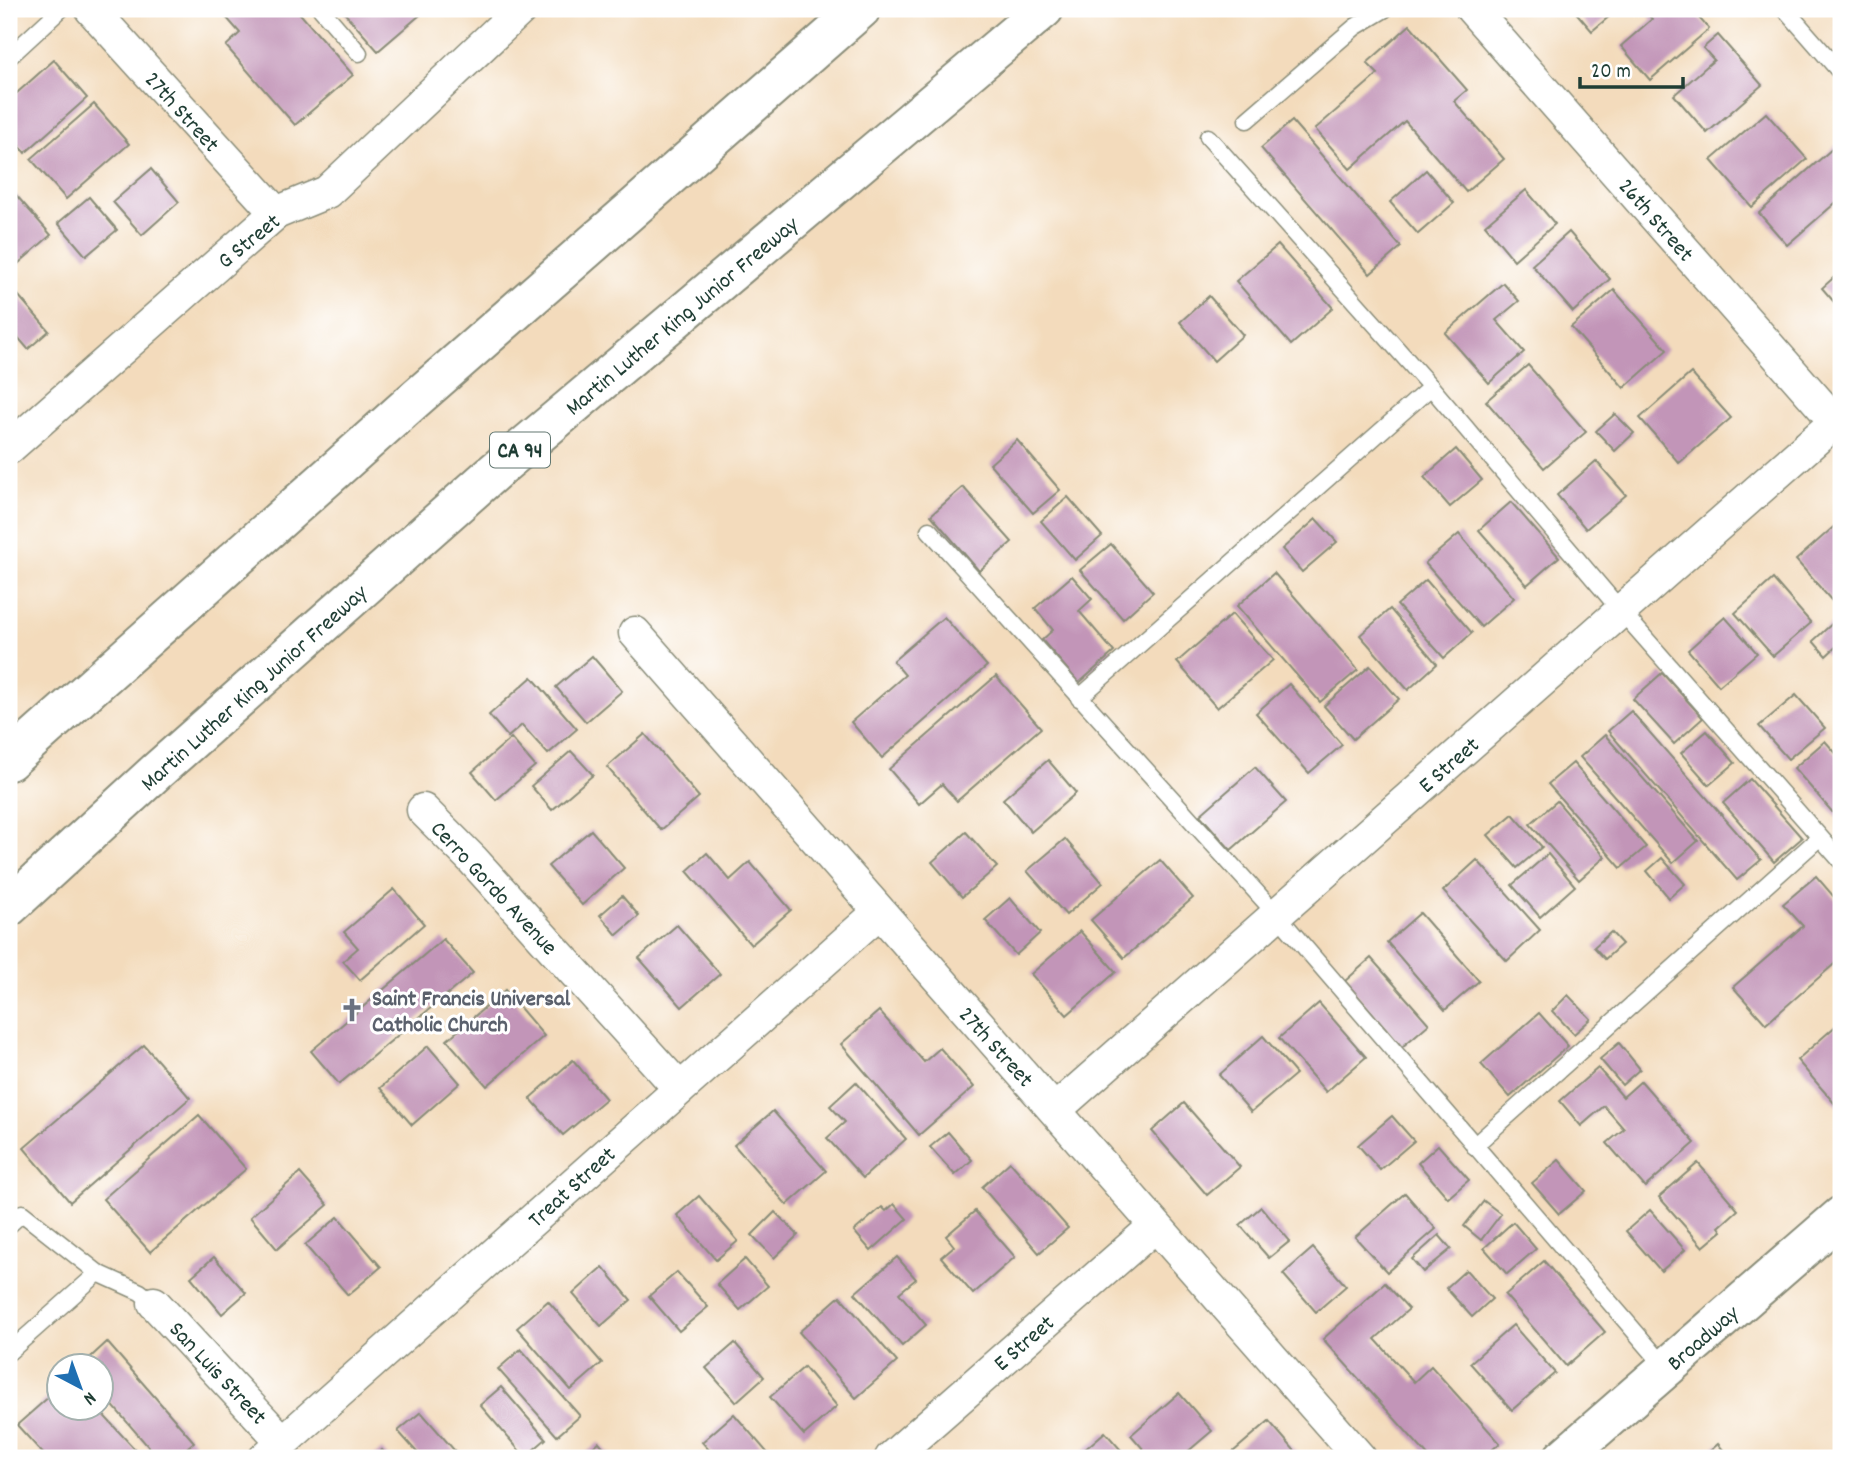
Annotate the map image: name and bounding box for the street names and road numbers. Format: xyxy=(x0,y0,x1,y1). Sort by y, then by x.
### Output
street label: 27th Street xyxy=(135,65,226,161)
street label: 26th Street xyxy=(1609,172,1700,270)
street label: G Street xyxy=(212,207,289,278)
street label: Martin Luther King Junior Freeway xyxy=(559,210,808,425)
road number: CA 94 xyxy=(490,433,550,468)
street label: Martin Luther King Junior Freeway xyxy=(134,578,377,801)
street label: E Street xyxy=(1412,731,1488,803)
street label: Cerro Gordo Avenue xyxy=(421,815,564,964)
street label: 27th Street xyxy=(949,1000,1040,1096)
street label: Treat Street xyxy=(522,1140,625,1237)
street label: Broadway xyxy=(1661,1298,1748,1380)
street label: E Street xyxy=(987,1309,1063,1381)
street label: San Luis Street xyxy=(160,1315,273,1434)

